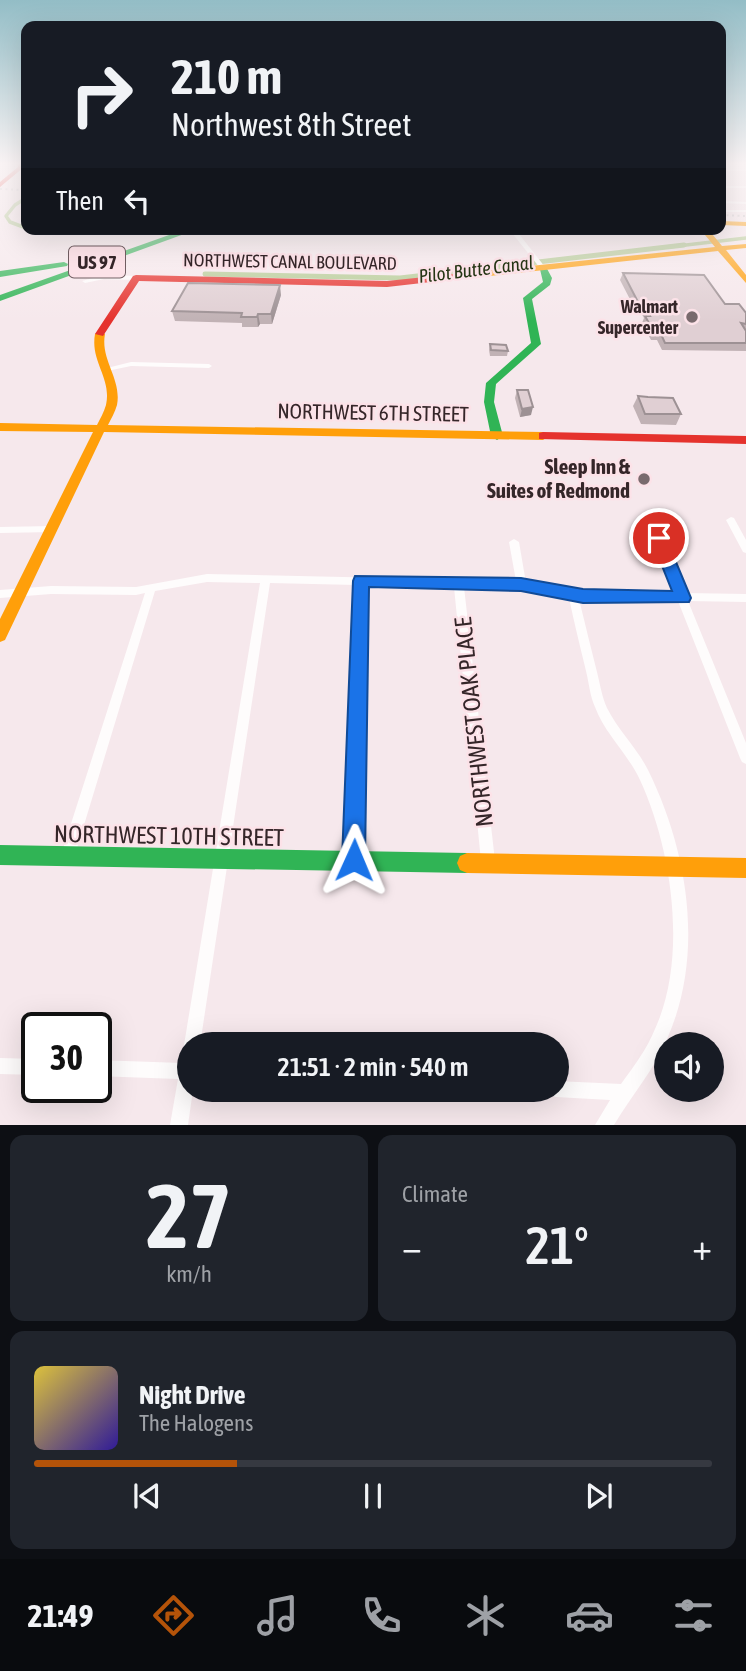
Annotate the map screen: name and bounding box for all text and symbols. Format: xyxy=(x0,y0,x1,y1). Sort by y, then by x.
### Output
text: 210 m xyxy=(171,48,282,104)
icon: right xyxy=(56,49,147,140)
text: Northwest 8th Street xyxy=(171,106,411,143)
icon: left xyxy=(118,182,156,220)
text: Then xyxy=(56,186,104,216)
road number: US 97 xyxy=(69,246,125,278)
street label: NORTHWEST CANAL BOULEVARD xyxy=(183,249,397,274)
water label: Pilot Butte Canal xyxy=(417,251,535,287)
place label: Walmart Supercenter xyxy=(598,296,679,338)
marker: Walmart Supercenter xyxy=(684,309,700,325)
street label: NORTHWEST 6TH STREET xyxy=(277,398,469,426)
place label: Sleep Inn & Suites of Redmond xyxy=(487,454,631,502)
marker: Sleep Inn & Suites of Redmond xyxy=(636,471,652,487)
pin xyxy=(629,508,689,568)
icon: arrive xyxy=(640,519,678,557)
street label: NORTHWEST OAK PLACE xyxy=(449,616,498,828)
street label: NORTHWEST 10TH STREET xyxy=(54,820,285,851)
position arrow xyxy=(317,823,391,897)
speed limit sign: 30 xyxy=(21,1012,112,1103)
map controls xyxy=(654,1032,724,1102)
button: sound xyxy=(654,1032,724,1102)
text: 21:51 · 2 min · 540 m xyxy=(278,1052,468,1082)
text: 27 xyxy=(146,1163,232,1267)
text: Climate xyxy=(402,1181,468,1207)
text: 21° xyxy=(525,1215,589,1275)
text: − xyxy=(402,1225,422,1268)
text: + xyxy=(692,1225,712,1268)
text: km/h xyxy=(166,1261,212,1287)
text: Night Drive xyxy=(139,1380,246,1410)
text: The Halogens xyxy=(139,1410,253,1436)
icon: previous xyxy=(128,1477,166,1515)
icon: pause xyxy=(354,1477,392,1515)
icon: next xyxy=(580,1477,618,1515)
icon: directions xyxy=(149,1591,198,1640)
icon: music xyxy=(253,1591,302,1640)
icon: phone xyxy=(357,1591,406,1640)
icon: climate xyxy=(461,1591,510,1640)
icon: car xyxy=(565,1591,614,1640)
icon: filters xyxy=(669,1591,718,1640)
text: 21:49 xyxy=(28,1597,93,1634)

